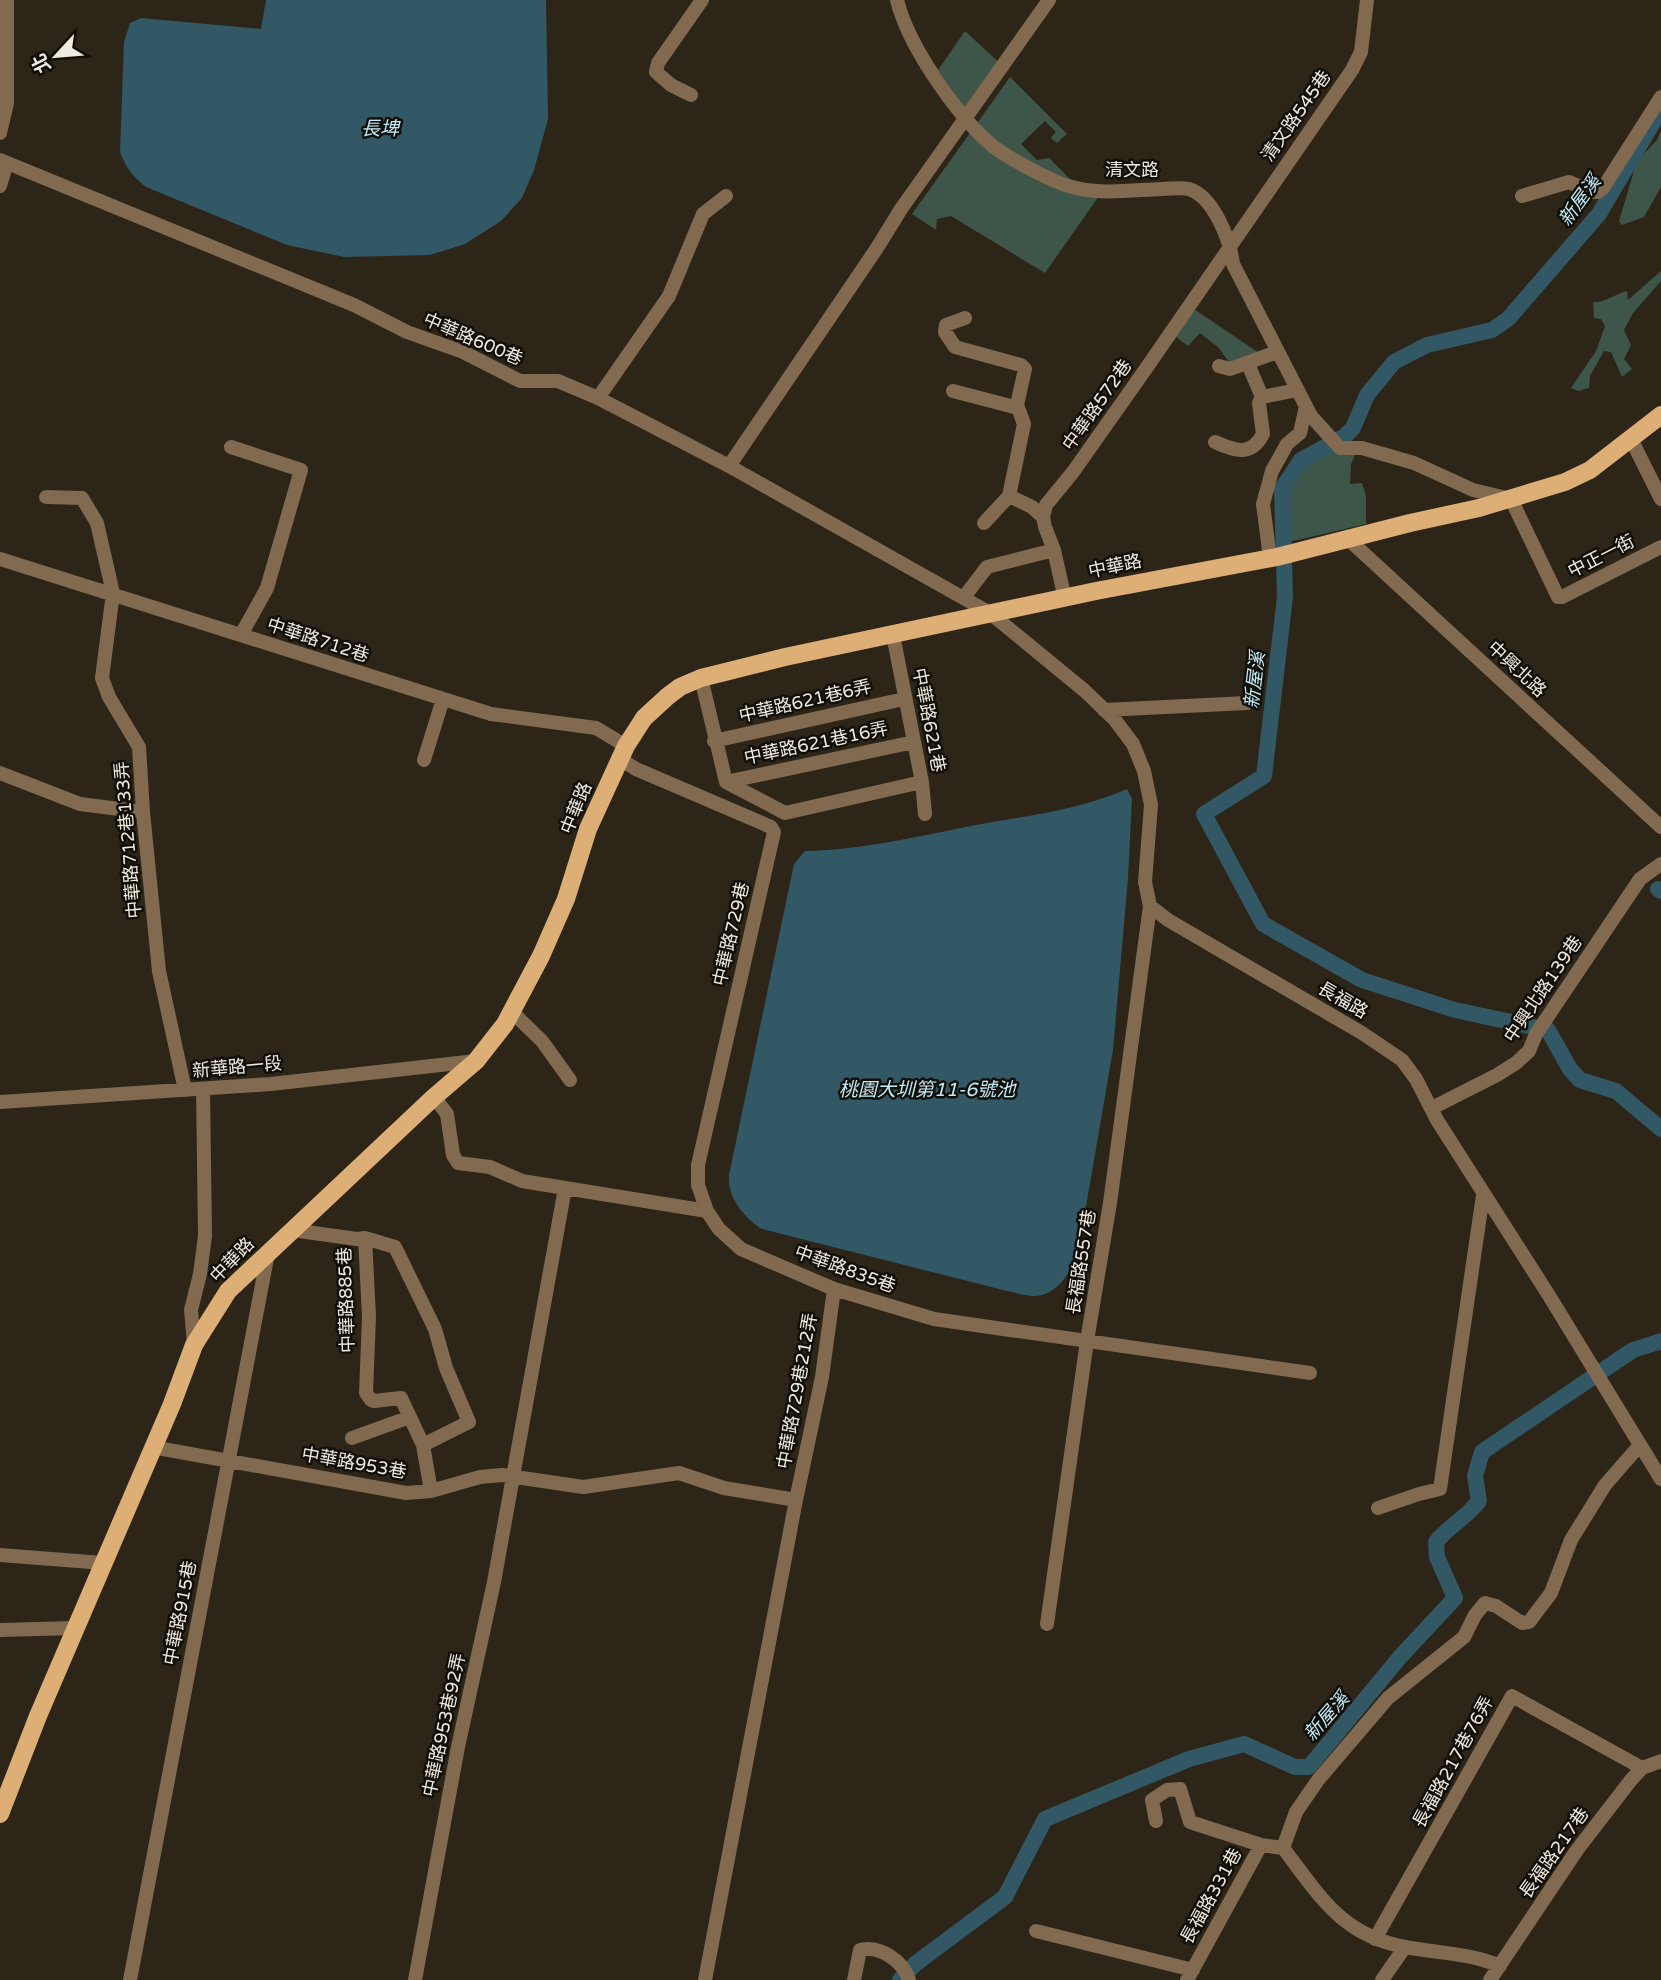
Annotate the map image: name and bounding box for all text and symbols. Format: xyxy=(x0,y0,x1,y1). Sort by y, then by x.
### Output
north arrow xyxy=(21,21,91,91)
text: 北 xyxy=(28,50,56,76)
street label: 清文路545巷 xyxy=(1257,66,1335,166)
water label: 長埤 xyxy=(361,118,401,140)
street label: 清文路 xyxy=(1105,159,1159,181)
water label: 新屋溪 xyxy=(1554,169,1607,230)
street label: 中華路600巷 xyxy=(420,308,526,370)
street label: 中華路572巷 xyxy=(1058,355,1136,455)
street label: 中正一街 xyxy=(1564,530,1638,582)
street label: 中華路 xyxy=(1086,550,1144,582)
street label: 中華路712巷 xyxy=(264,613,372,667)
street label: 中興北路 xyxy=(1483,636,1551,702)
water label: 新屋溪 xyxy=(1241,648,1270,710)
street label: 中華路621巷 xyxy=(908,666,950,774)
street label: 中華路621巷6弄 xyxy=(737,675,873,727)
street label: 中華路621巷16弄 xyxy=(742,717,890,769)
street label: 中華路712巷133弄 xyxy=(110,760,146,920)
street label: 中華路 xyxy=(556,779,596,837)
street label: 中華路729巷 xyxy=(708,880,754,988)
street label: 中興北路139巷 xyxy=(1499,931,1587,1047)
street label: 長福路 xyxy=(1314,977,1372,1023)
street label: 新華路一段 xyxy=(191,1052,283,1082)
water label: 桃園大圳第11-6號池 xyxy=(839,1079,1017,1101)
street label: 長福路557巷 xyxy=(1062,1208,1100,1316)
street label: 中華路 xyxy=(205,1233,259,1287)
street label: 中華路835巷 xyxy=(791,1241,899,1297)
street label: 中華路885巷 xyxy=(333,1247,359,1353)
street label: 中華路729巷212弄 xyxy=(772,1311,822,1471)
street label: 中華路953巷 xyxy=(300,1443,408,1483)
street label: 中華路915巷 xyxy=(159,1559,201,1667)
street label: 中華路953巷92弄 xyxy=(418,1651,470,1799)
water label: 新屋溪 xyxy=(1300,1686,1356,1745)
street label: 長福路217巷76弄 xyxy=(1408,1693,1498,1831)
street label: 長福路217巷 xyxy=(1515,1803,1593,1903)
street label: 長福路331巷 xyxy=(1176,1844,1246,1948)

